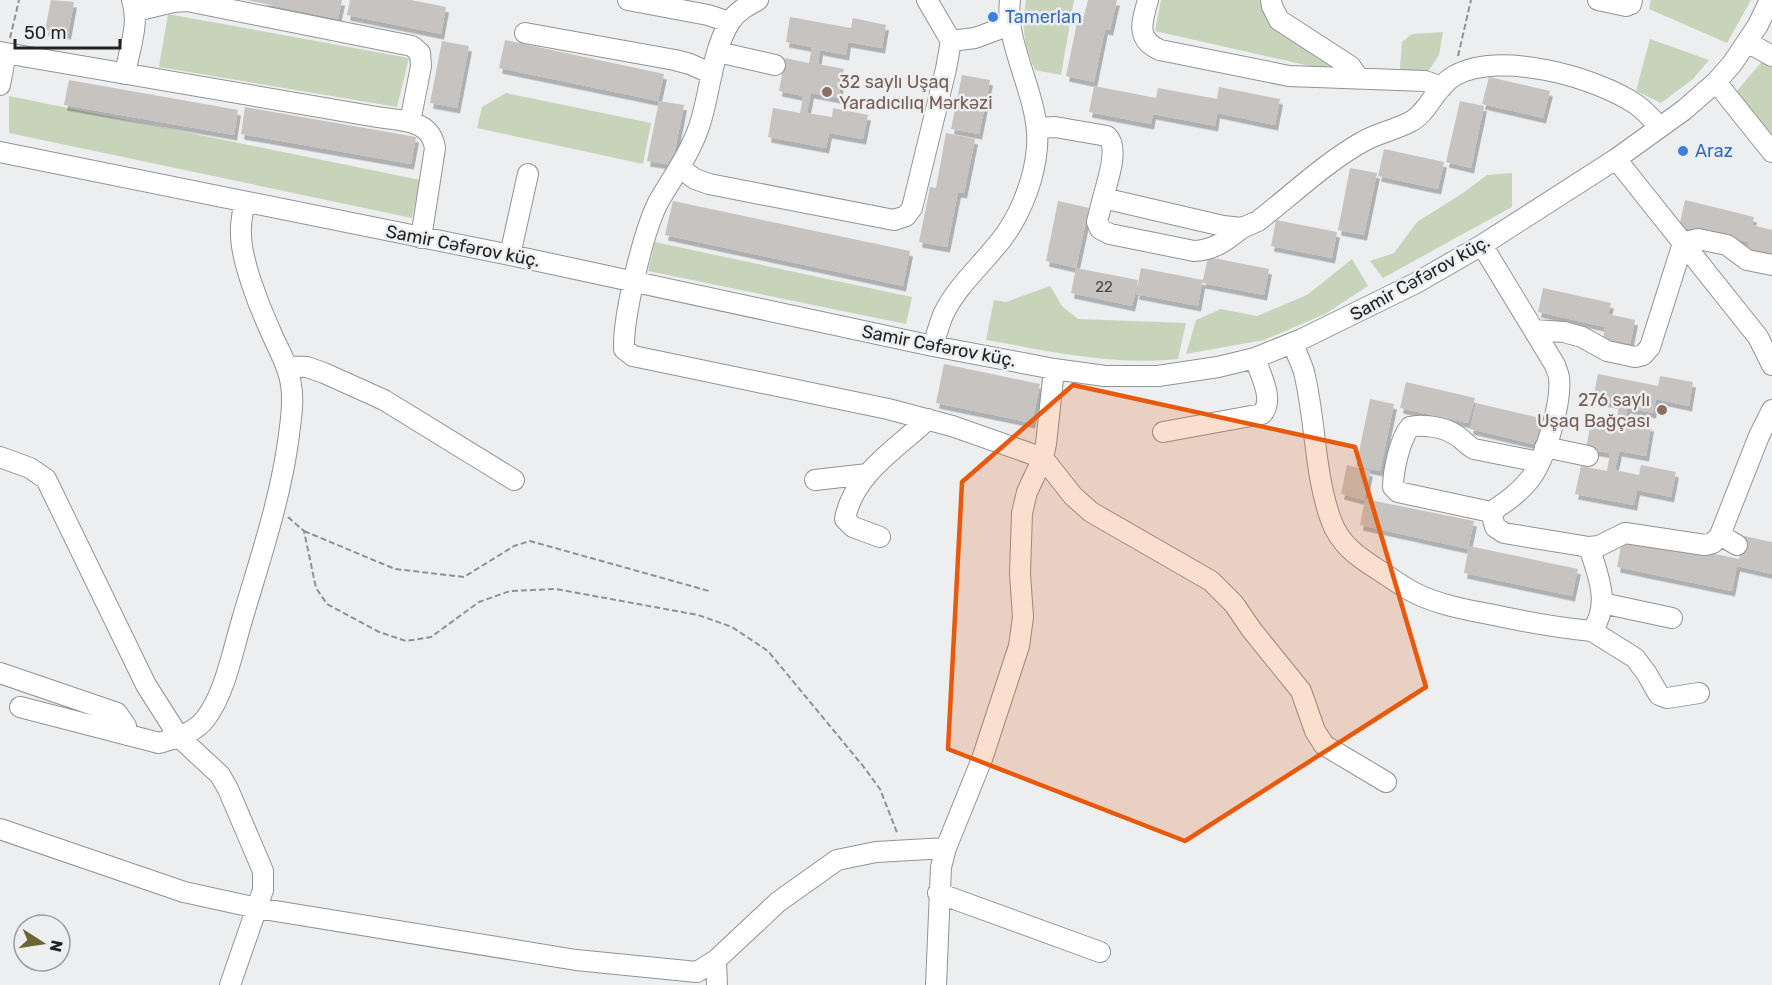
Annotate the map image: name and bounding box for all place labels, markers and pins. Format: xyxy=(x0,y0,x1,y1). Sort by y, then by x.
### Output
place label: Tamerlan xyxy=(1005,6,1082,28)
marker: Tamerlan xyxy=(986,10,1000,24)
place label: 32 saylı Uşaq Yaradıcılıq Mərkəzi xyxy=(839,71,993,114)
marker: 32 saylı Uşaq Yaradıcılıq Mərkəzi xyxy=(820,85,834,99)
place label: Araz xyxy=(1695,140,1733,162)
marker: Araz xyxy=(1676,144,1690,158)
place label: 276 saylı Uşaq Bağçası xyxy=(1537,389,1650,432)
marker: 276 saylı Uşaq Bağçası xyxy=(1655,403,1669,417)

